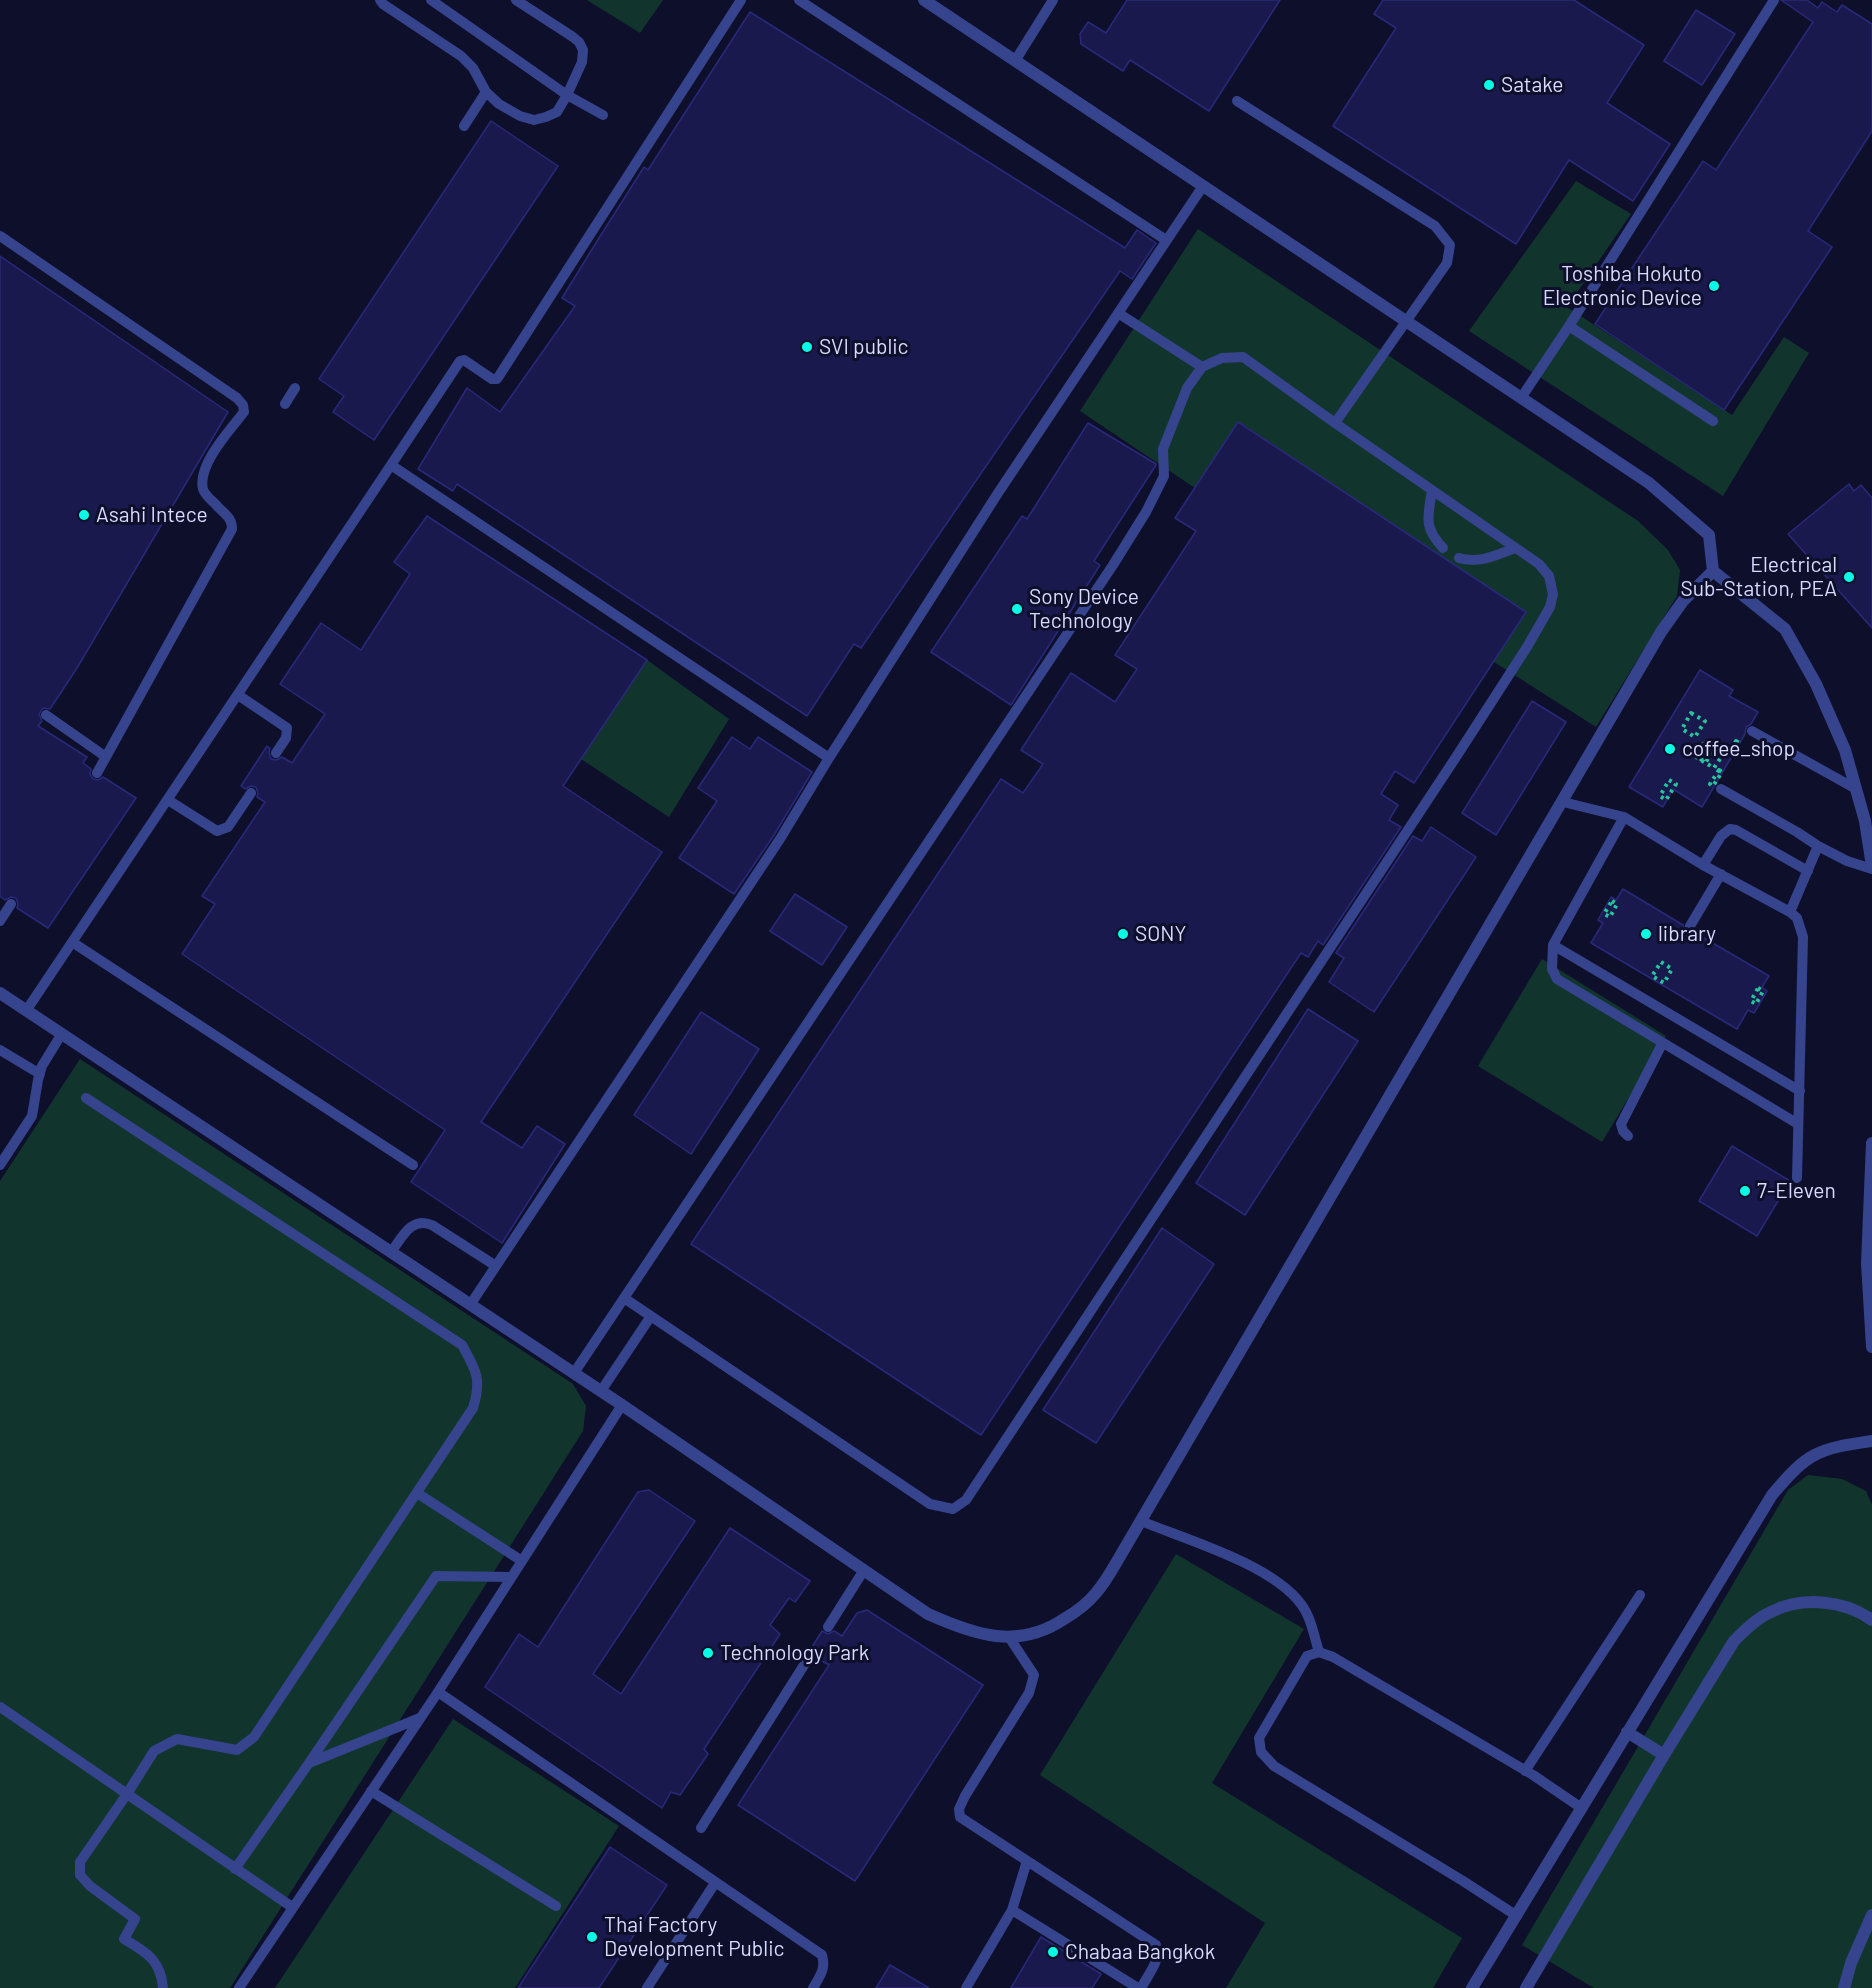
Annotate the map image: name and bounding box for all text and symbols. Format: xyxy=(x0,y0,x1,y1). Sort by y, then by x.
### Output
place label: Satake xyxy=(1501,72,1564,98)
marker: Satake xyxy=(1482,78,1496,92)
place label: Toshiba Hokuto Electronic Device xyxy=(1543,261,1702,311)
marker: Toshiba Hokuto Electronic Device xyxy=(1707,279,1721,293)
place label: SVI public xyxy=(819,334,909,360)
marker: SVI public xyxy=(800,340,814,354)
place label: Asahi Intece xyxy=(96,502,208,528)
marker: Asahi Intece xyxy=(77,508,91,522)
place label: Electrical Sub-Station, PEA xyxy=(1680,552,1837,602)
marker: Electrical Sub-Station, PEA xyxy=(1842,570,1856,584)
place label: Sony Device Technology xyxy=(1029,584,1139,634)
marker: Sony Device Technology xyxy=(1010,602,1024,616)
place label: coffee_shop xyxy=(1682,736,1795,762)
marker: coffee_shop xyxy=(1663,742,1677,756)
place label: SONY xyxy=(1135,921,1186,947)
place label: library xyxy=(1658,921,1716,947)
marker: SONY xyxy=(1116,927,1130,941)
marker: library xyxy=(1639,927,1653,941)
place label: 7-Eleven xyxy=(1757,1178,1836,1204)
marker: 7-Eleven xyxy=(1738,1184,1752,1198)
place label: Technology Park xyxy=(720,1640,869,1666)
marker: Technology Park xyxy=(701,1646,715,1660)
place label: Thai Factory Development Public xyxy=(604,1912,784,1962)
marker: Thai Factory Development Public xyxy=(585,1930,599,1944)
place label: Chabaa Bangkok xyxy=(1065,1939,1215,1965)
marker: Chabaa Bangkok xyxy=(1046,1945,1060,1959)

